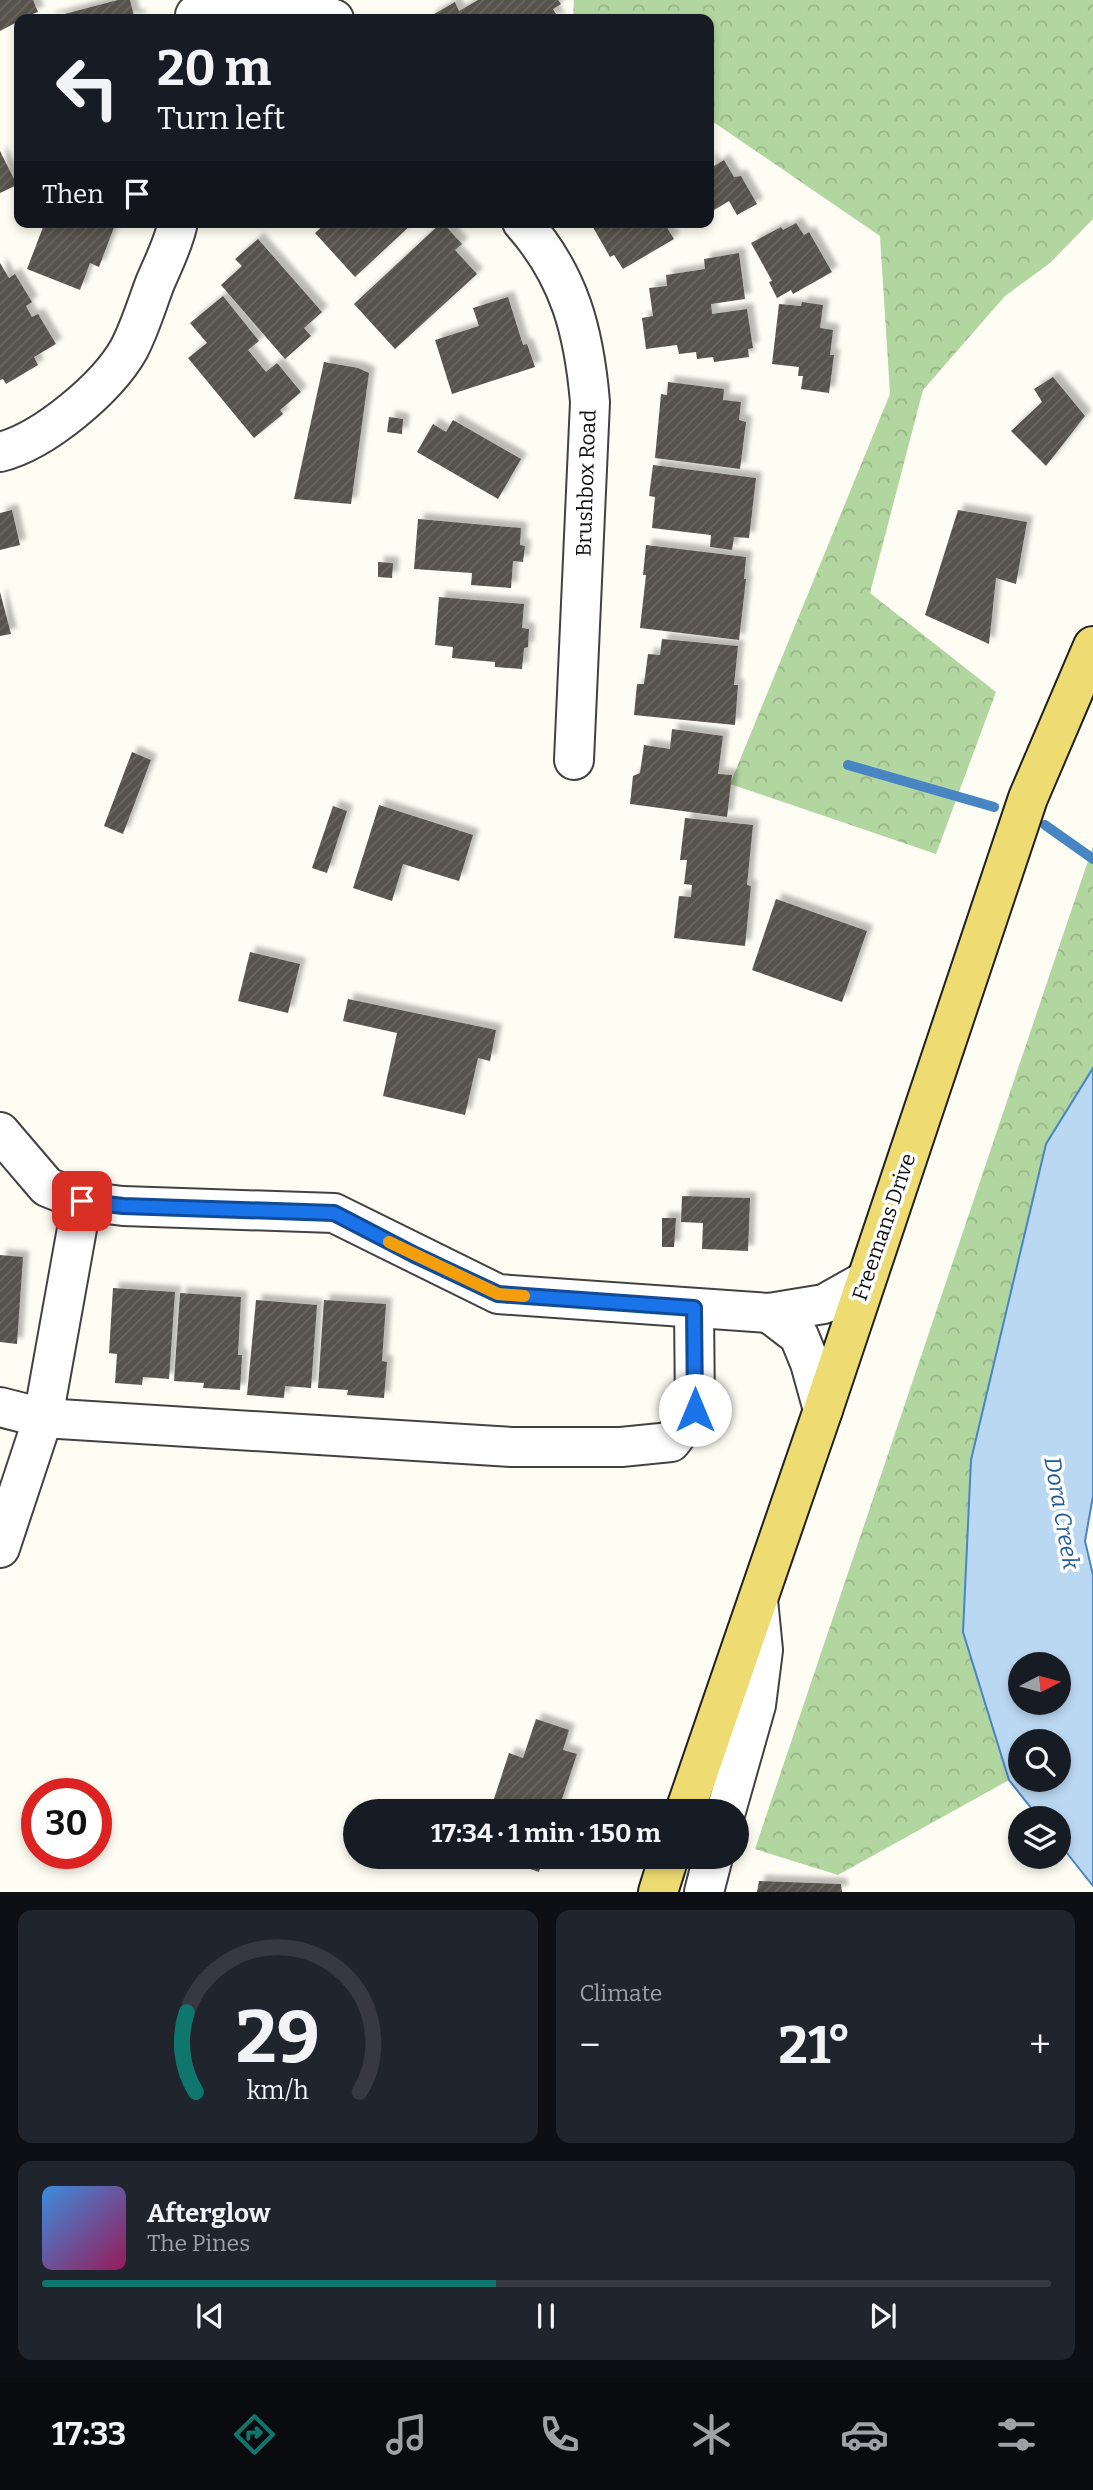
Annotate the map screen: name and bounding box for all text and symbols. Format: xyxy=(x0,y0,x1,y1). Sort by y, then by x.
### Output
text: 20 m xyxy=(157,39,271,98)
icon: left xyxy=(42,42,133,133)
text: Turn left xyxy=(157,99,285,137)
icon: arrive xyxy=(118,175,156,213)
text: Then xyxy=(42,179,104,210)
street label: Brushbox Road xyxy=(570,409,602,557)
street label: Freemans Drive xyxy=(847,1150,921,1304)
pin xyxy=(52,1171,112,1231)
icon: arrive xyxy=(63,1182,101,1220)
position arrow xyxy=(658,1373,732,1447)
water label: Dora Creek xyxy=(1038,1454,1086,1572)
north arrow xyxy=(1008,1652,1071,1715)
map controls xyxy=(1008,1652,1071,1869)
button: search xyxy=(1008,1729,1071,1792)
speed limit sign: 30 xyxy=(21,1778,112,1869)
button: layers xyxy=(1008,1806,1071,1869)
text: 17:34 · 1 min · 150 m xyxy=(431,1818,661,1849)
text: Climate xyxy=(580,1979,662,2007)
text: 29 xyxy=(236,1995,320,2082)
text: 21° xyxy=(779,2014,851,2077)
text: − xyxy=(580,2022,600,2068)
text: + xyxy=(1029,2022,1051,2068)
text: km/h xyxy=(247,2076,309,2106)
text: Afterglow xyxy=(147,2198,270,2229)
text: The Pines xyxy=(147,2229,250,2257)
icon: previous xyxy=(191,2297,229,2335)
icon: pause xyxy=(527,2297,565,2335)
icon: next xyxy=(864,2297,902,2335)
icon: directions xyxy=(230,2410,279,2459)
icon: music xyxy=(382,2410,431,2459)
icon: phone xyxy=(535,2410,584,2459)
icon: climate xyxy=(687,2410,736,2459)
icon: car xyxy=(840,2410,889,2459)
icon: filters xyxy=(992,2410,1041,2459)
text: 17:33 xyxy=(52,2415,126,2453)

